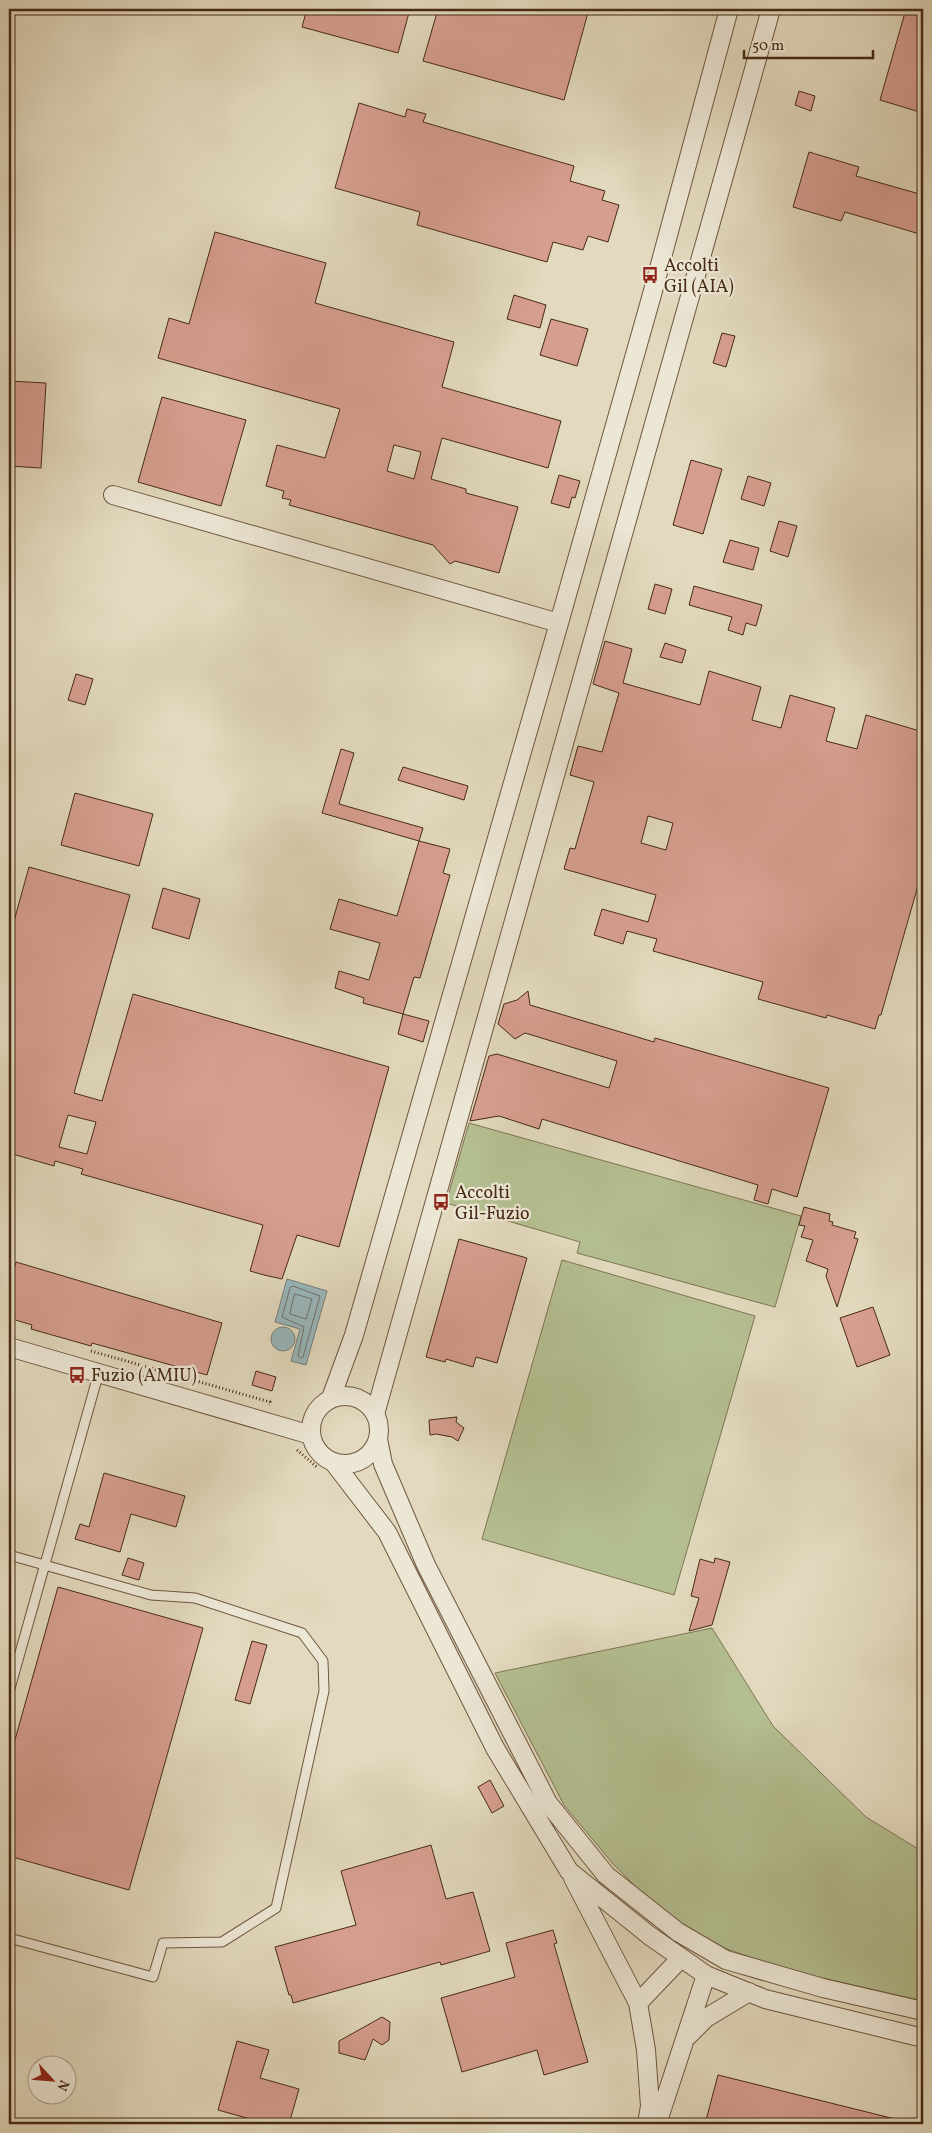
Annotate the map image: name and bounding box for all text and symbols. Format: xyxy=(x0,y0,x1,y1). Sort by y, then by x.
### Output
scale bar xyxy=(744,28,873,60)
text: 50 m xyxy=(752,36,784,57)
place label: Accolti Gil (AIA) xyxy=(664,254,734,300)
bus stop icon: Accolti Gil (AIA) xyxy=(640,265,660,285)
place label: Accolti Gil-Fuzio xyxy=(455,1181,530,1227)
bus stop icon: Accolti Gil-Fuzio xyxy=(431,1192,451,1212)
place label: Fuzio (AMIU) xyxy=(91,1364,197,1389)
bus stop icon: Fuzio (AMIU) xyxy=(67,1365,87,1385)
north arrow xyxy=(28,2056,78,2106)
text: N xyxy=(52,2076,73,2094)

